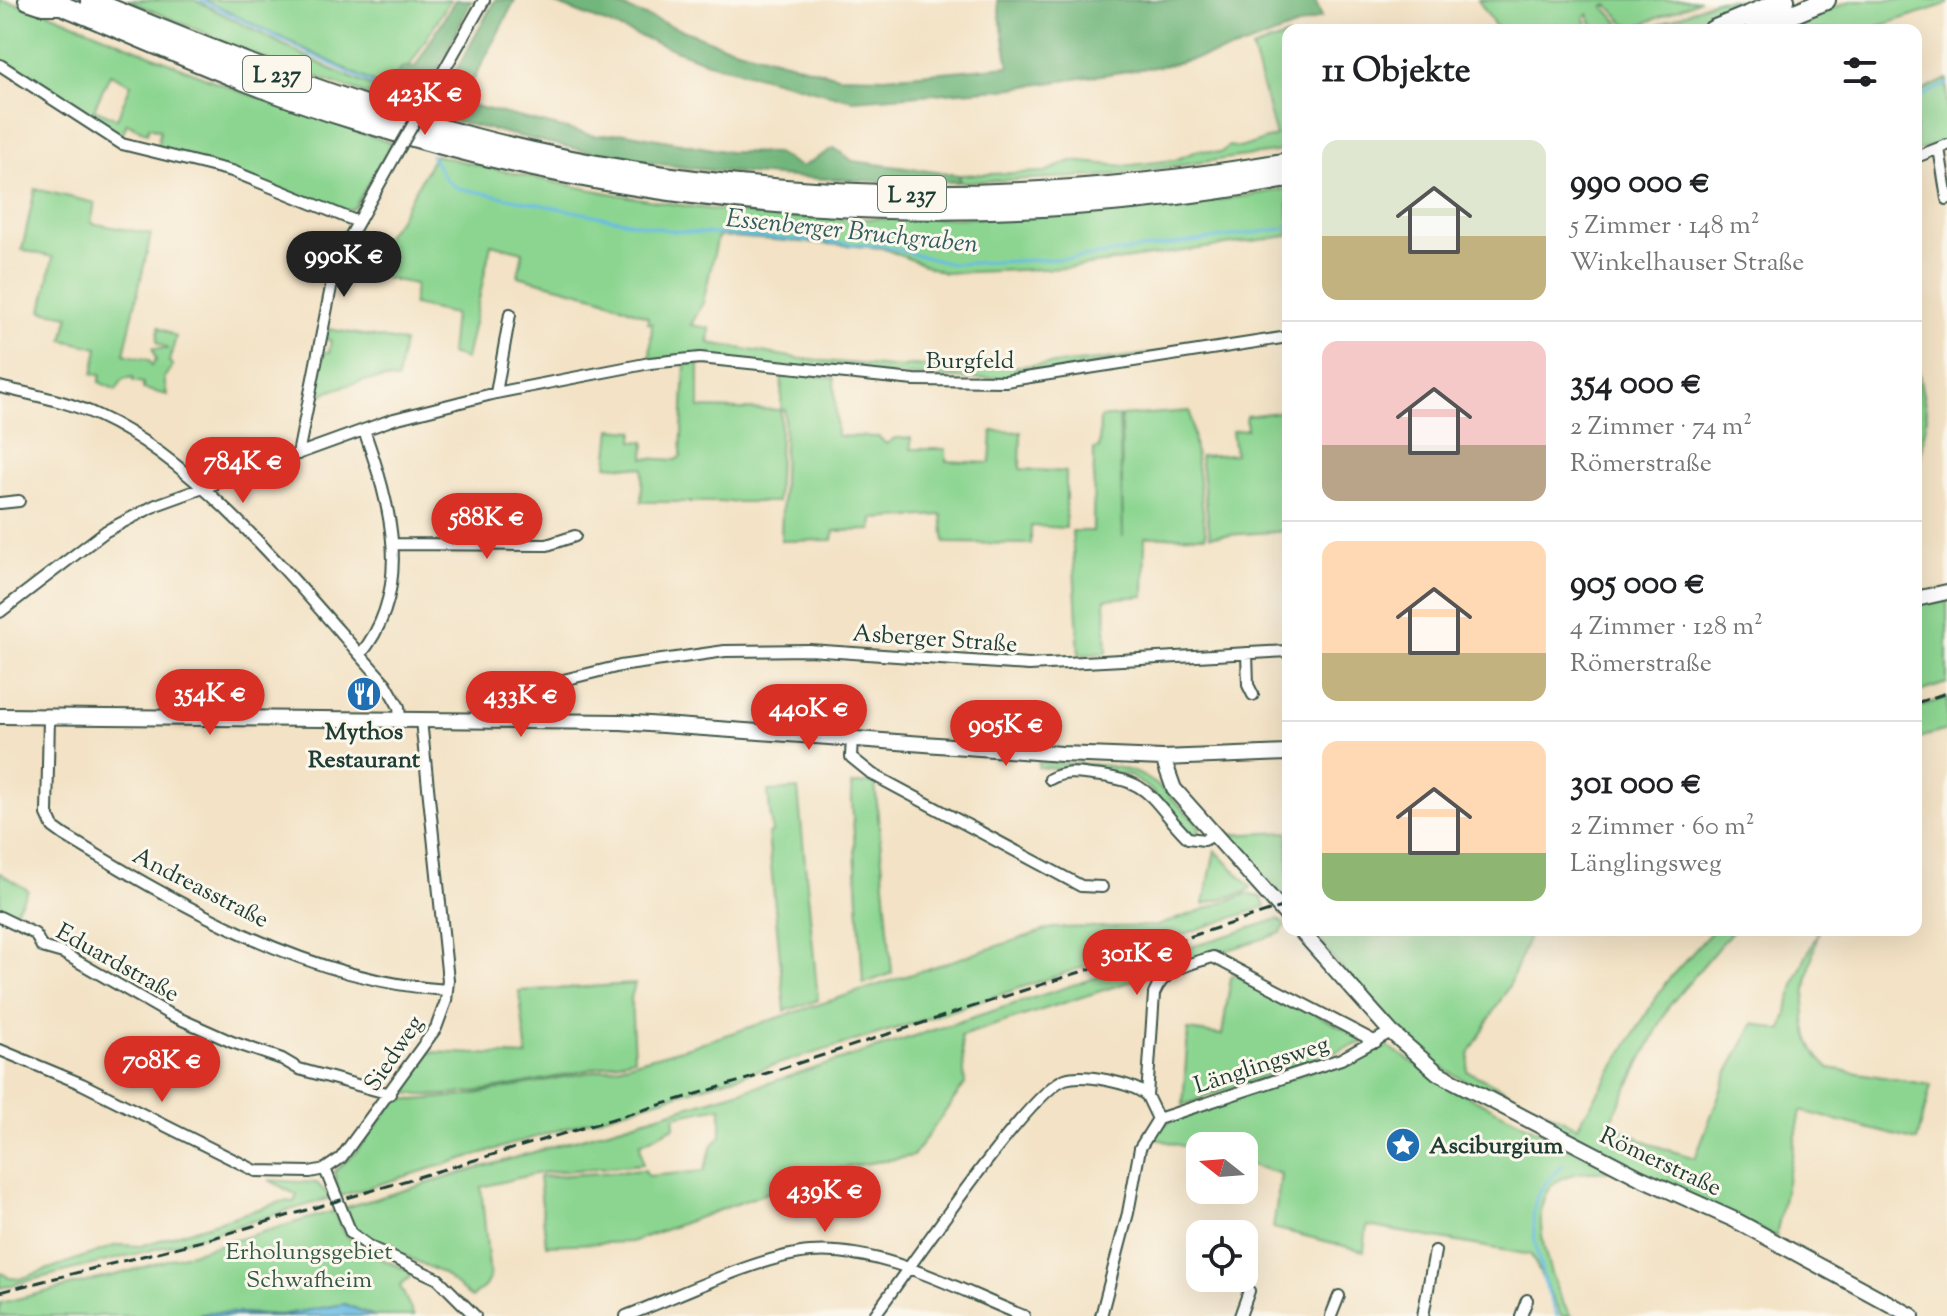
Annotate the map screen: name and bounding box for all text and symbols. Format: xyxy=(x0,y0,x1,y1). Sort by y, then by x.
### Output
text: 11 Objekte xyxy=(1322,48,1471,97)
icon: filters xyxy=(1838,50,1882,94)
road number: L 237 xyxy=(243,56,311,92)
pin: 423K € xyxy=(360,69,490,137)
text: 423K € xyxy=(387,76,463,113)
text: 990 000 € xyxy=(1570,159,1710,208)
icon: home xyxy=(1386,172,1482,268)
road number: L 237 xyxy=(878,176,946,212)
water label: Essenberger Bruchgraben xyxy=(724,201,980,264)
text: 5 Zimmer · 148 m² xyxy=(1570,208,1759,245)
pin: 990K € xyxy=(279,231,409,299)
text: 990K € xyxy=(304,238,384,275)
text: Winkelhauser Straße xyxy=(1570,245,1804,282)
street label: Burgfeld xyxy=(926,345,1015,379)
text: 354 000 € xyxy=(1570,360,1702,409)
icon: home xyxy=(1386,373,1482,469)
text: 2 Zimmer · 74 m² xyxy=(1570,409,1752,446)
pin: 784K € xyxy=(178,437,308,505)
text: 784K € xyxy=(203,444,283,481)
text: Römerstraße xyxy=(1570,446,1712,483)
pin: 588K € xyxy=(422,493,552,561)
text: 588K € xyxy=(449,500,525,537)
text: 905 000 € xyxy=(1570,560,1705,609)
icon: home xyxy=(1386,573,1482,669)
text: 4 Zimmer · 128 m² xyxy=(1570,609,1763,646)
street label: Asberger Straße xyxy=(851,617,1018,663)
text: Römerstraße xyxy=(1570,646,1712,683)
pin: 354K € xyxy=(145,669,275,737)
pin: 433K € xyxy=(456,671,586,739)
restaurant icon: Mythos Restaurant xyxy=(345,675,383,713)
text: 354K € xyxy=(174,676,246,713)
text: 433K € xyxy=(484,678,558,715)
pin: 440K € xyxy=(744,684,874,752)
text: 440K € xyxy=(769,691,849,728)
pin: 905K € xyxy=(941,700,1071,768)
text: 905K € xyxy=(968,707,1044,744)
place label: Mythos Restaurant xyxy=(308,716,421,778)
text: 301 000 € xyxy=(1570,760,1702,809)
icon: home xyxy=(1386,773,1482,869)
text: 2 Zimmer · 60 m² xyxy=(1570,809,1754,846)
street label: Andreasstraße xyxy=(126,840,274,938)
text: Länglingsweg xyxy=(1570,846,1722,883)
street label: Eduardstraße xyxy=(49,916,185,1012)
pin: 301K € xyxy=(1072,929,1202,997)
text: 301K € xyxy=(1101,936,1173,973)
street label: Siedweg xyxy=(357,1009,433,1099)
street label: Länglingsweg xyxy=(1190,1028,1334,1104)
pin: 708K € xyxy=(97,1036,227,1104)
text: 708K € xyxy=(122,1043,202,1080)
street label: Römerstraße xyxy=(1594,1120,1727,1206)
place icon: Asciburgium xyxy=(1384,1126,1422,1164)
place label: Asciburgium xyxy=(1429,1130,1564,1164)
north arrow xyxy=(1186,1132,1258,1204)
map controls xyxy=(1186,1132,1258,1292)
pin: 439K € xyxy=(760,1166,890,1234)
text: 439K € xyxy=(787,1173,863,1210)
button: locate xyxy=(1186,1220,1258,1292)
park label: Erholungsgebiet Schwafheim xyxy=(225,1236,393,1298)

